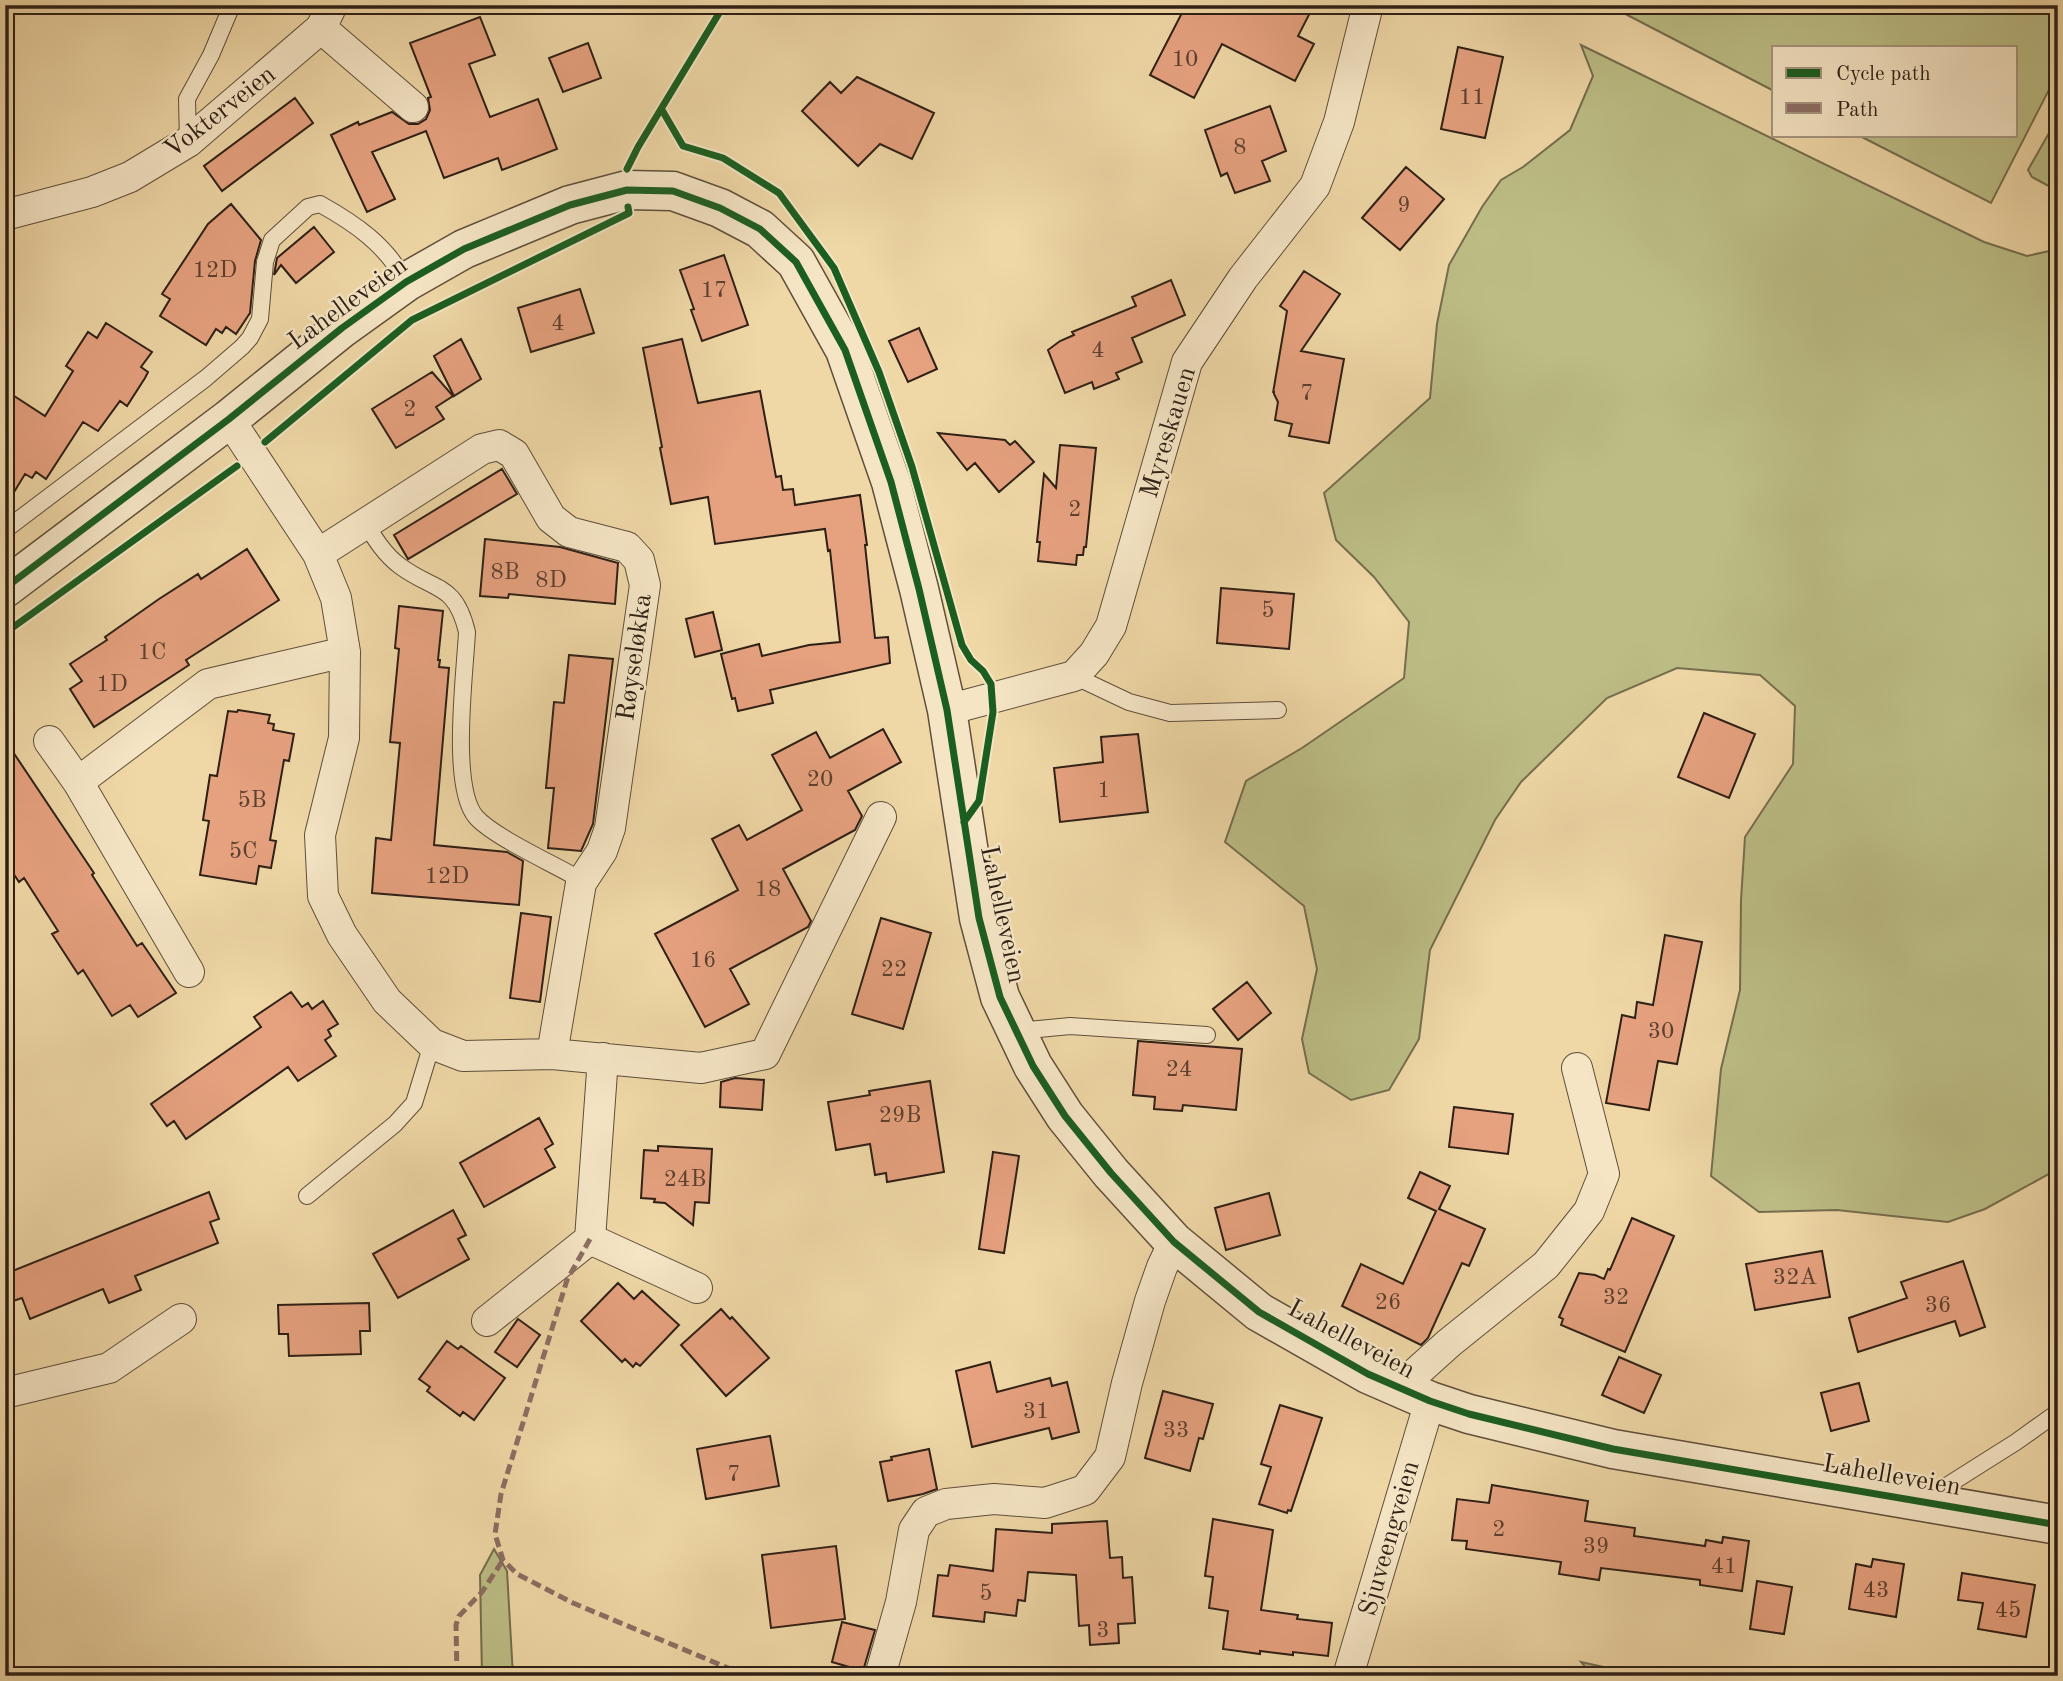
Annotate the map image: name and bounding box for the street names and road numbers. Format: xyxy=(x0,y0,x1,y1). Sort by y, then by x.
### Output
street label: Vokterveien xyxy=(160,61,281,164)
street label: Lahelleveien xyxy=(284,252,412,355)
street label: Myreskauen xyxy=(1137,364,1201,501)
street label: Røyseløkka xyxy=(613,592,657,723)
street label: Lahelleveien xyxy=(975,843,1029,986)
street label: Lahelleveien xyxy=(1283,1295,1419,1384)
street label: Lahelleveien xyxy=(1821,1451,1963,1501)
street label: Sjuveengveien xyxy=(1355,1458,1425,1619)

